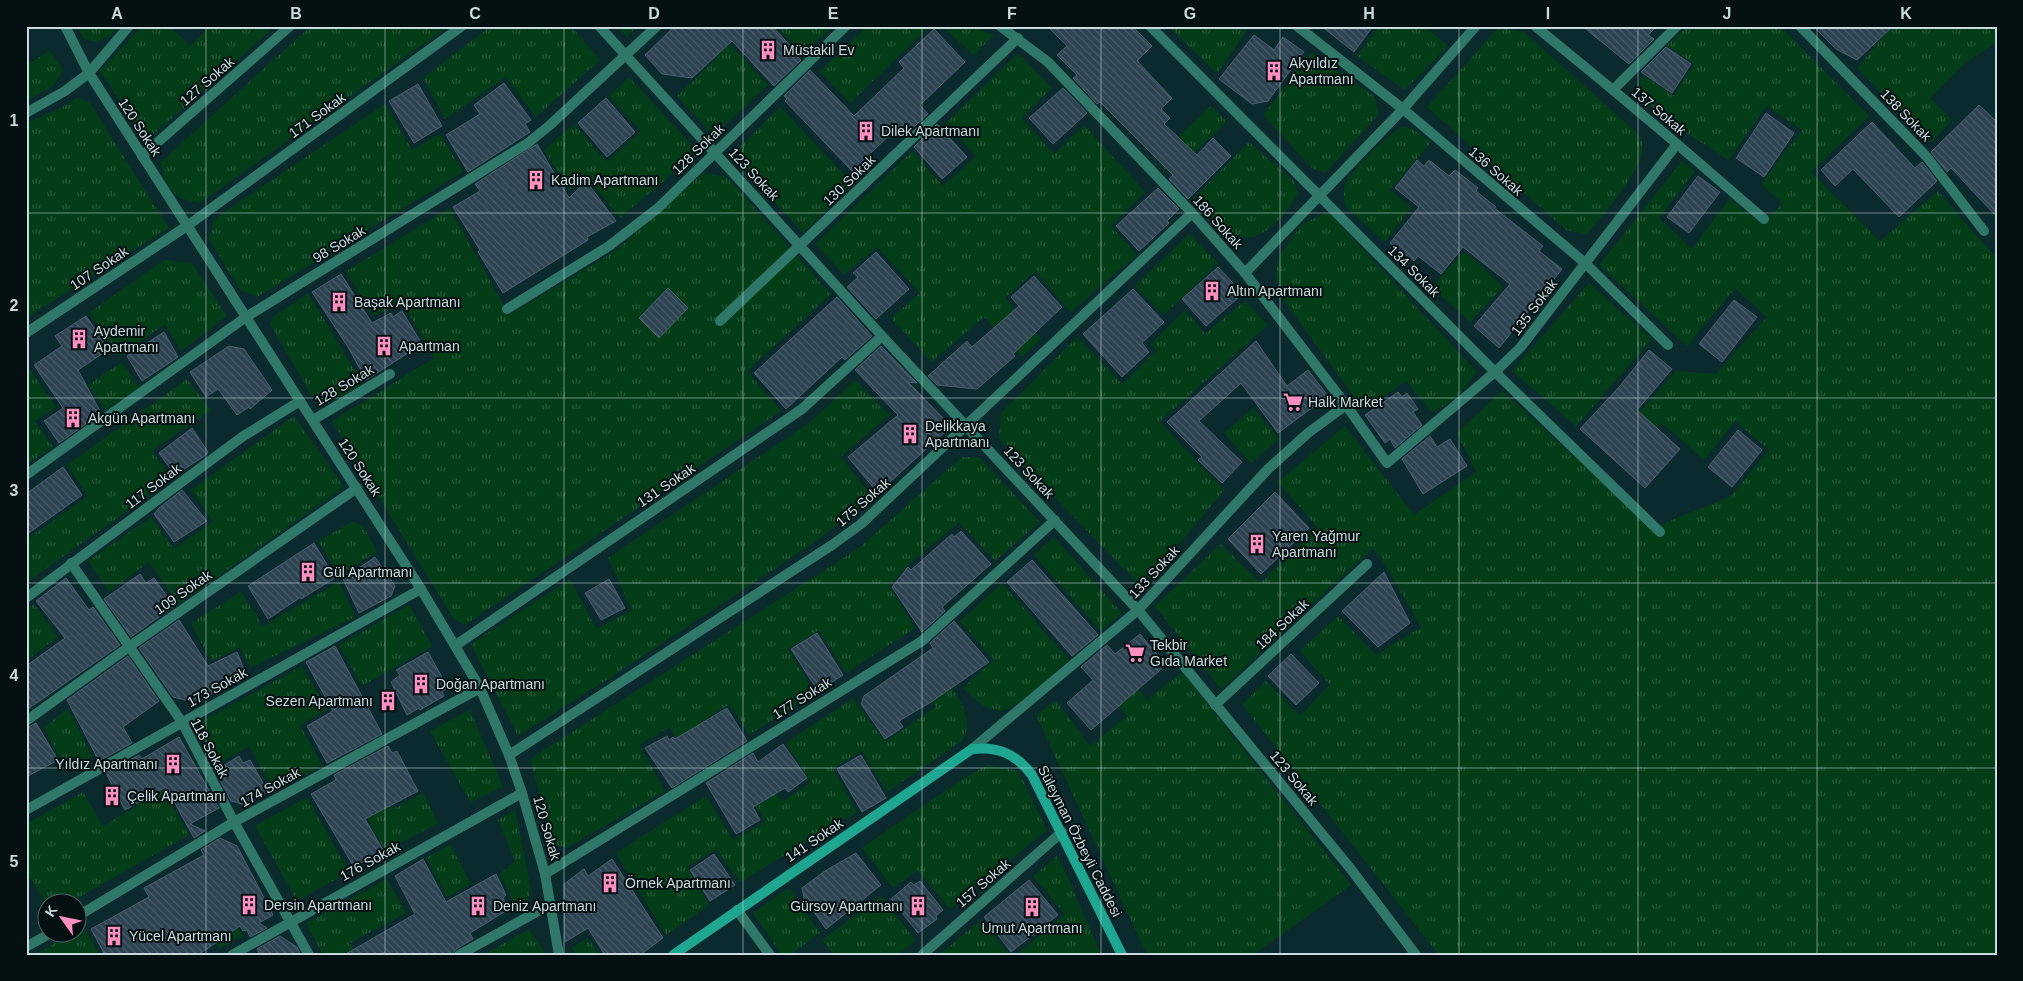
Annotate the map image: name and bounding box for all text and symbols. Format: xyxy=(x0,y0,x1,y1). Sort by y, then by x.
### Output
text: A xyxy=(111,5,123,22)
text: B xyxy=(290,5,302,22)
text: C xyxy=(469,5,481,22)
text: D xyxy=(648,5,660,22)
text: E xyxy=(828,5,839,22)
text: F xyxy=(1007,5,1017,22)
text: G xyxy=(1184,5,1196,22)
text: H xyxy=(1363,5,1375,22)
text: I xyxy=(1546,5,1550,22)
text: J xyxy=(1723,5,1731,22)
text: K xyxy=(1900,5,1912,22)
building icon: Müstakil Ev xyxy=(757,39,779,61)
place label: Müstakil Ev xyxy=(783,42,855,58)
street label: 127 Sokak xyxy=(177,53,238,109)
place label: Akyıldız Apartmanı xyxy=(1289,55,1354,87)
building icon: Akyıldız Apartmanı xyxy=(1263,60,1285,82)
street label: 137 Sokak xyxy=(1629,84,1690,139)
street label: 138 Sokak xyxy=(1877,86,1935,145)
street label: 171 Sokak xyxy=(286,89,349,141)
street label: 120 Sokak xyxy=(115,95,165,160)
text: 1 xyxy=(10,112,19,129)
street label: 128 Sokak xyxy=(669,120,728,178)
building icon: Dilek Apartmanı xyxy=(855,120,877,142)
place label: Dilek Apartmanı xyxy=(881,123,980,139)
street label: 136 Sokak xyxy=(1466,143,1527,199)
street label: 123 Sokak xyxy=(726,144,783,204)
street label: 130 Sokak xyxy=(820,151,879,209)
building icon: Kadim Apartmanı xyxy=(525,169,547,191)
place label: Kadim Apartmanı xyxy=(551,172,658,188)
street label: 186 Sokak xyxy=(1190,192,1247,253)
street label: 98 Sokak xyxy=(310,222,369,266)
street label: 107 Sokak xyxy=(67,242,132,293)
street label: 134 Sokak xyxy=(1385,242,1444,301)
street label: 135 Sokak xyxy=(1508,275,1561,338)
building icon: Altın Apartmanı xyxy=(1201,280,1223,302)
place label: Altın Apartmanı xyxy=(1227,283,1323,299)
building icon: Başak Apartmanı xyxy=(328,291,350,313)
place label: Başak Apartmanı xyxy=(354,294,461,310)
text: 2 xyxy=(10,297,19,314)
place label: Aydemir Apartmanı xyxy=(94,323,159,355)
building icon: Aydemir Apartmanı xyxy=(68,328,90,350)
building icon: Apartman xyxy=(373,335,395,357)
place label: Apartman xyxy=(399,338,460,354)
street label: 128 Sokak xyxy=(312,361,377,409)
supermarket icon: Halk Market xyxy=(1282,391,1304,413)
place label: Halk Market xyxy=(1308,394,1383,410)
building icon: Akgün Apartmanı xyxy=(62,407,84,429)
place label: Akgün Apartmanı xyxy=(88,410,195,426)
place label: Delikkaya Apartmanı xyxy=(925,418,990,450)
building icon: Delikkaya Apartmanı xyxy=(899,423,921,445)
street label: 120 Sokak xyxy=(335,435,385,500)
street label: 123 Sokak xyxy=(1001,442,1058,502)
street label: 117 Sokak xyxy=(122,459,185,512)
street label: 131 Sokak xyxy=(634,459,699,510)
street label: 175 Sokak xyxy=(833,474,894,530)
text: 3 xyxy=(10,482,19,499)
place label: Yaren Yağmur Apartmanı xyxy=(1272,528,1360,560)
building icon: Yaren Yağmur Apartmanı xyxy=(1246,533,1268,555)
street label: 133 Sokak xyxy=(1126,542,1183,602)
building icon: Gül Apartmanı xyxy=(297,561,319,583)
place label: Gül Apartmanı xyxy=(323,564,413,580)
street label: 109 Sokak xyxy=(151,566,215,618)
street label: 184 Sokak xyxy=(1252,595,1312,652)
place label: Tekbir Gıda Market xyxy=(1150,637,1227,669)
supermarket icon: Tekbir Gıda Market xyxy=(1124,642,1146,664)
street label: 173 Sokak xyxy=(184,663,251,710)
text: 4 xyxy=(10,667,19,684)
building icon: Doğan Apartmanı xyxy=(410,673,432,695)
street label: 177 Sokak xyxy=(770,673,835,722)
place label: Doğan Apartmanı xyxy=(436,676,545,692)
building icon: Sezen Apartmanı xyxy=(377,690,399,712)
place label: Sezen Apartmanı xyxy=(266,693,373,709)
street label: 118 Sokak xyxy=(188,715,233,781)
street label: 123 Sokak xyxy=(1267,748,1322,809)
building icon: Yıldız Apartmanı xyxy=(162,753,184,775)
place label: Yıldız Apartmanı xyxy=(55,756,158,772)
street label: Süleyman Özbeyli Caddesi xyxy=(1035,762,1126,920)
street label: 174 Sokak xyxy=(237,763,304,810)
building icon: Çelik Apartmanı xyxy=(101,785,123,807)
place label: Çelik Apartmanı xyxy=(127,788,226,804)
street label: 120 Sokak xyxy=(530,794,564,863)
street label: 141 Sokak xyxy=(782,814,847,865)
street label: 176 Sokak xyxy=(337,837,404,884)
text: 5 xyxy=(10,853,19,870)
street label: 157 Sokak xyxy=(953,855,1014,911)
building icon: Örnek Apartmanı xyxy=(599,872,621,894)
place label: Örnek Apartmanı xyxy=(625,874,731,891)
north arrow xyxy=(38,894,88,944)
building icon: Dersin Apartmanı xyxy=(238,894,260,916)
building icon: Deniz Apartmanı xyxy=(467,895,489,917)
building icon: Gürsoy Apartmanı xyxy=(907,895,929,917)
building icon: Umut Apartmanı xyxy=(1021,896,1043,918)
place label: Dersin Apartmanı xyxy=(264,897,372,913)
place label: Deniz Apartmanı xyxy=(493,898,597,914)
place label: Gürsoy Apartmanı xyxy=(790,898,903,914)
text: K xyxy=(42,902,61,920)
place label: Umut Apartmanı xyxy=(981,920,1083,936)
building icon: Yücel Apartmanı xyxy=(103,925,125,947)
place label: Yücel Apartmanı xyxy=(129,928,232,944)

